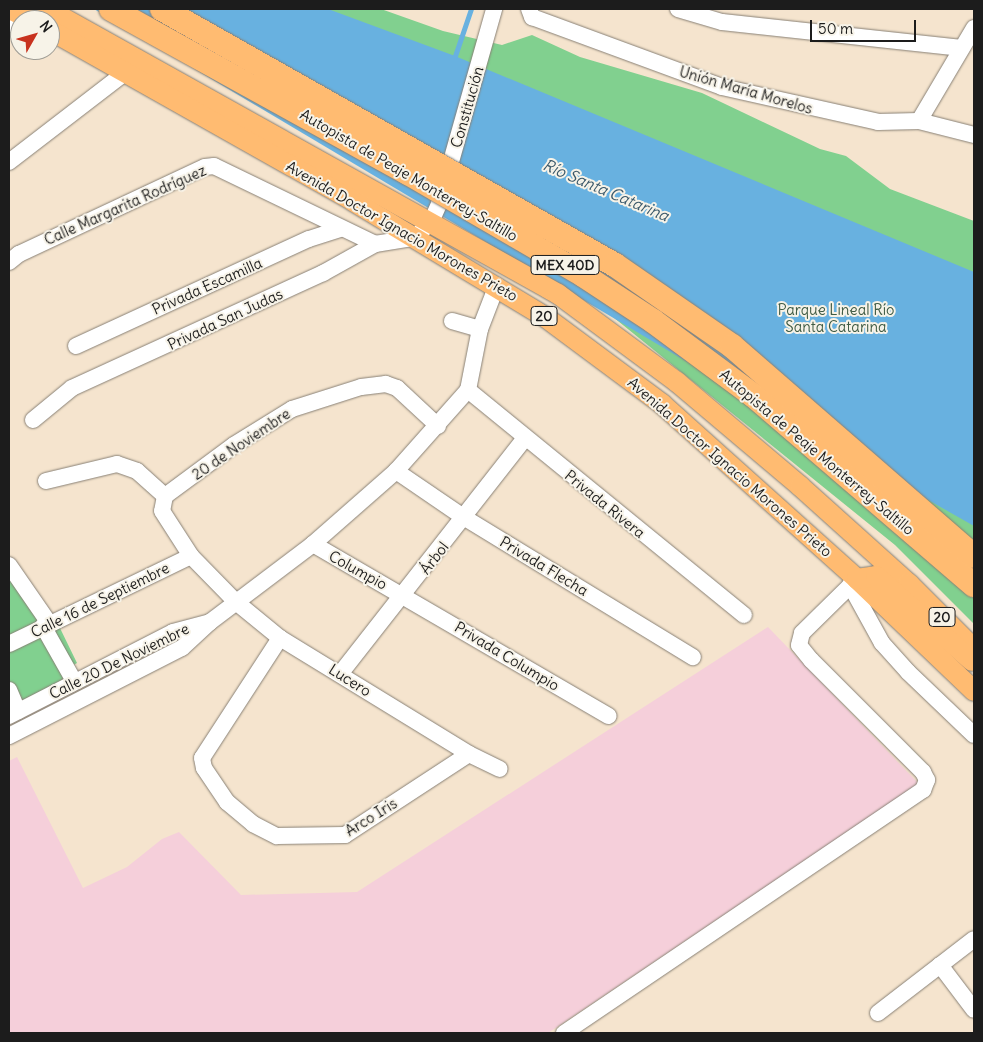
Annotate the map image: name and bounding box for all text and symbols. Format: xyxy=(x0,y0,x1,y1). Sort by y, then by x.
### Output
north arrow xyxy=(10,10,60,60)
scale bar xyxy=(813,10,919,42)
text: N xyxy=(36,17,56,36)
text: 50 m xyxy=(818,19,853,38)
street label: Unión María Morelos xyxy=(677,62,815,118)
street label: Constitución xyxy=(447,64,487,150)
street label: Autopista de Peaje Monterrey-Saltillo xyxy=(297,105,521,245)
water label: Río Santa Catarina xyxy=(540,155,672,225)
street label: Avenida Doctor Ignacio Morones Prieto xyxy=(283,157,521,305)
street label: Calle Margarita Rodríguez xyxy=(41,161,209,249)
street label: Privada Escamilla xyxy=(149,254,265,318)
road number: MEX 40D xyxy=(530,254,600,276)
street label: Privada San Judas xyxy=(165,284,285,354)
park label: Parque Lineal Río Santa Catarina xyxy=(778,300,894,335)
road number: 20 xyxy=(530,304,558,328)
street label: Autopista de Peaje Monterrey-Saltillo xyxy=(716,365,918,539)
street label: Avenida Doctor Ignacio Morones Prieto xyxy=(624,373,836,561)
street label: 20 de Noviembre xyxy=(188,404,294,484)
street label: Privada Rivera xyxy=(561,466,649,542)
street label: Privada Flecha xyxy=(497,533,591,599)
street label: Árbol xyxy=(416,538,452,578)
street label: Columpio xyxy=(326,547,390,593)
street label: Calle 16 de Septiembre xyxy=(28,559,172,641)
road number: 20 xyxy=(928,606,956,628)
street label: Privada Columpio xyxy=(451,618,563,694)
street label: Calle 20 De Noviembre xyxy=(46,619,192,703)
street label: Lucero xyxy=(326,660,374,700)
street label: Arco Iris xyxy=(342,794,400,840)

